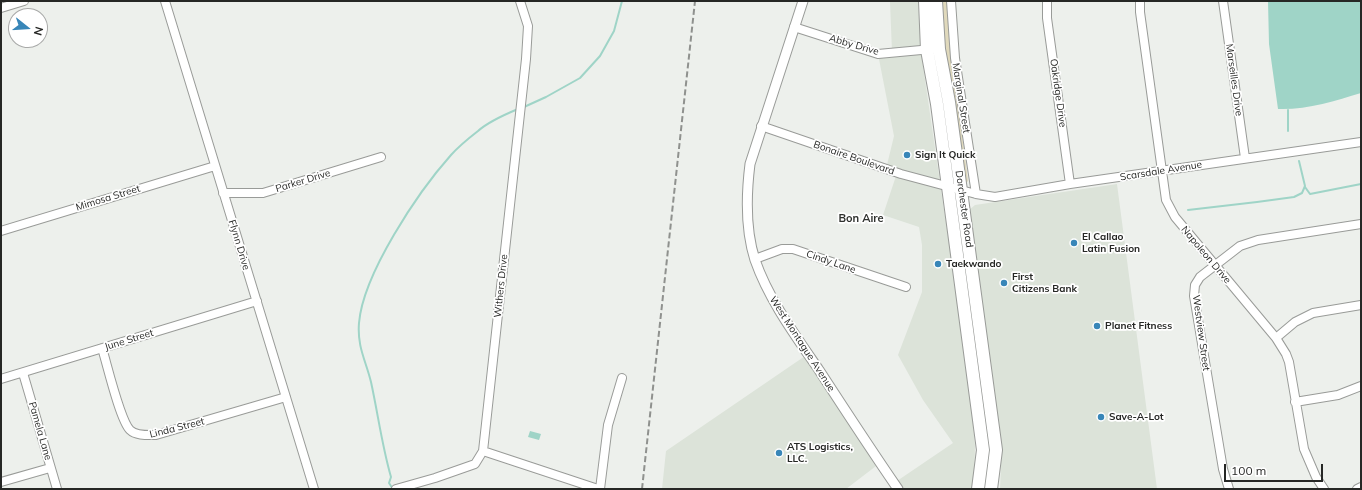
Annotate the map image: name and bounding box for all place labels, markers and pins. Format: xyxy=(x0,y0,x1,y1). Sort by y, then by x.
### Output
place label: Sign It Quick xyxy=(915,149,975,161)
marker: Sign It Quick xyxy=(902,150,912,160)
place label: El Callao Latin Fusion xyxy=(1082,231,1140,254)
marker: El Callao Latin Fusion xyxy=(1069,238,1079,248)
place label: Taekwando xyxy=(946,258,1002,270)
marker: Taekwando xyxy=(933,259,943,269)
place label: First Citizens Bank xyxy=(1012,271,1077,294)
marker: First Citizens Bank xyxy=(999,278,1009,288)
place label: Planet Fitness xyxy=(1105,320,1172,332)
marker: Planet Fitness xyxy=(1092,321,1102,331)
place label: Save-A-Lot xyxy=(1109,411,1164,423)
marker: Save-A-Lot xyxy=(1096,412,1106,422)
place label: ATS Logistics, LLC. xyxy=(787,441,853,464)
marker: ATS Logistics, LLC. xyxy=(774,448,784,458)

